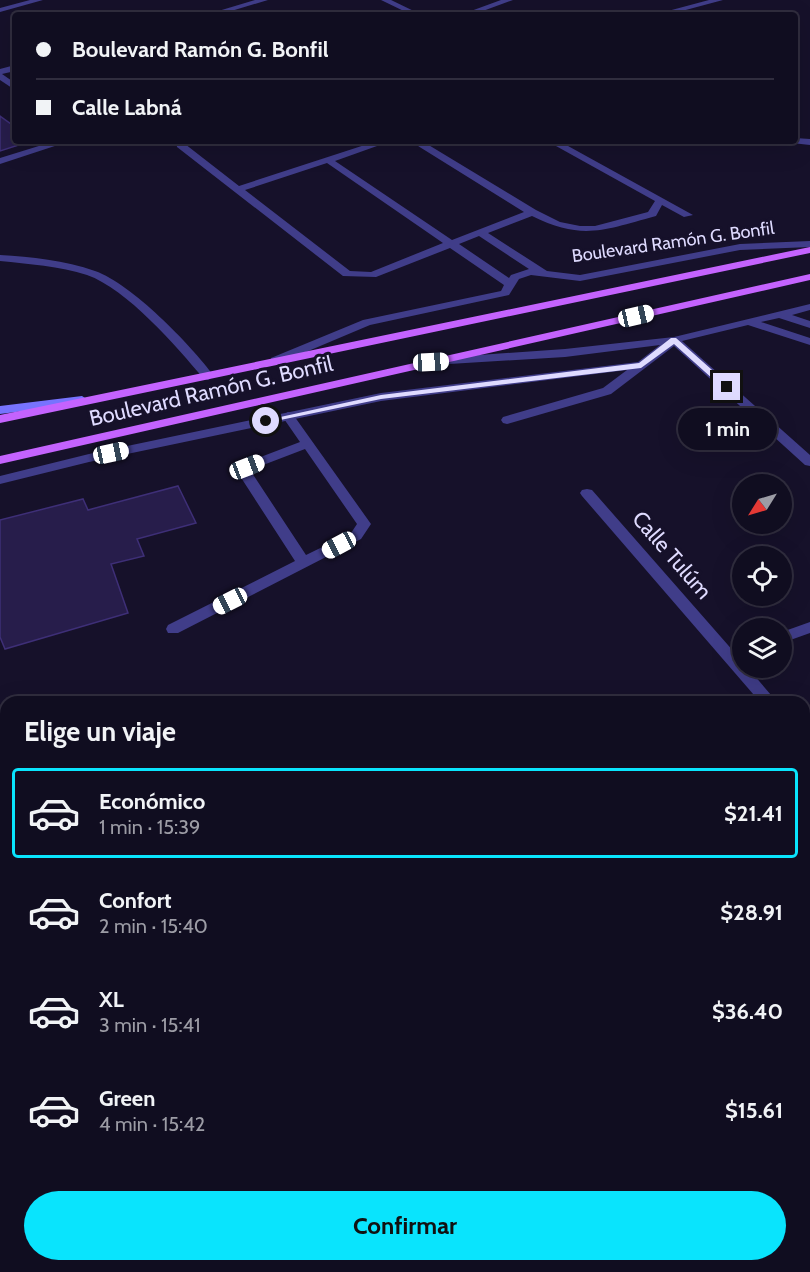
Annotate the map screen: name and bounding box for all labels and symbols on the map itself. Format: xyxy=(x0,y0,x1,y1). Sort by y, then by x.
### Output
street label: Boulevard Ramón G. Bonfil xyxy=(570,217,776,267)
car xyxy=(616,303,656,329)
street label: Boulevard Ramón G. Bonfil xyxy=(86,350,336,432)
car xyxy=(413,352,449,372)
route end xyxy=(713,373,740,400)
route start xyxy=(252,407,279,434)
callout: 1 min xyxy=(678,408,777,450)
car xyxy=(92,440,130,466)
car xyxy=(227,452,267,482)
north arrow xyxy=(732,474,792,534)
street label: Calle Tulúm xyxy=(626,505,718,605)
car xyxy=(319,529,359,561)
car xyxy=(210,585,250,617)

